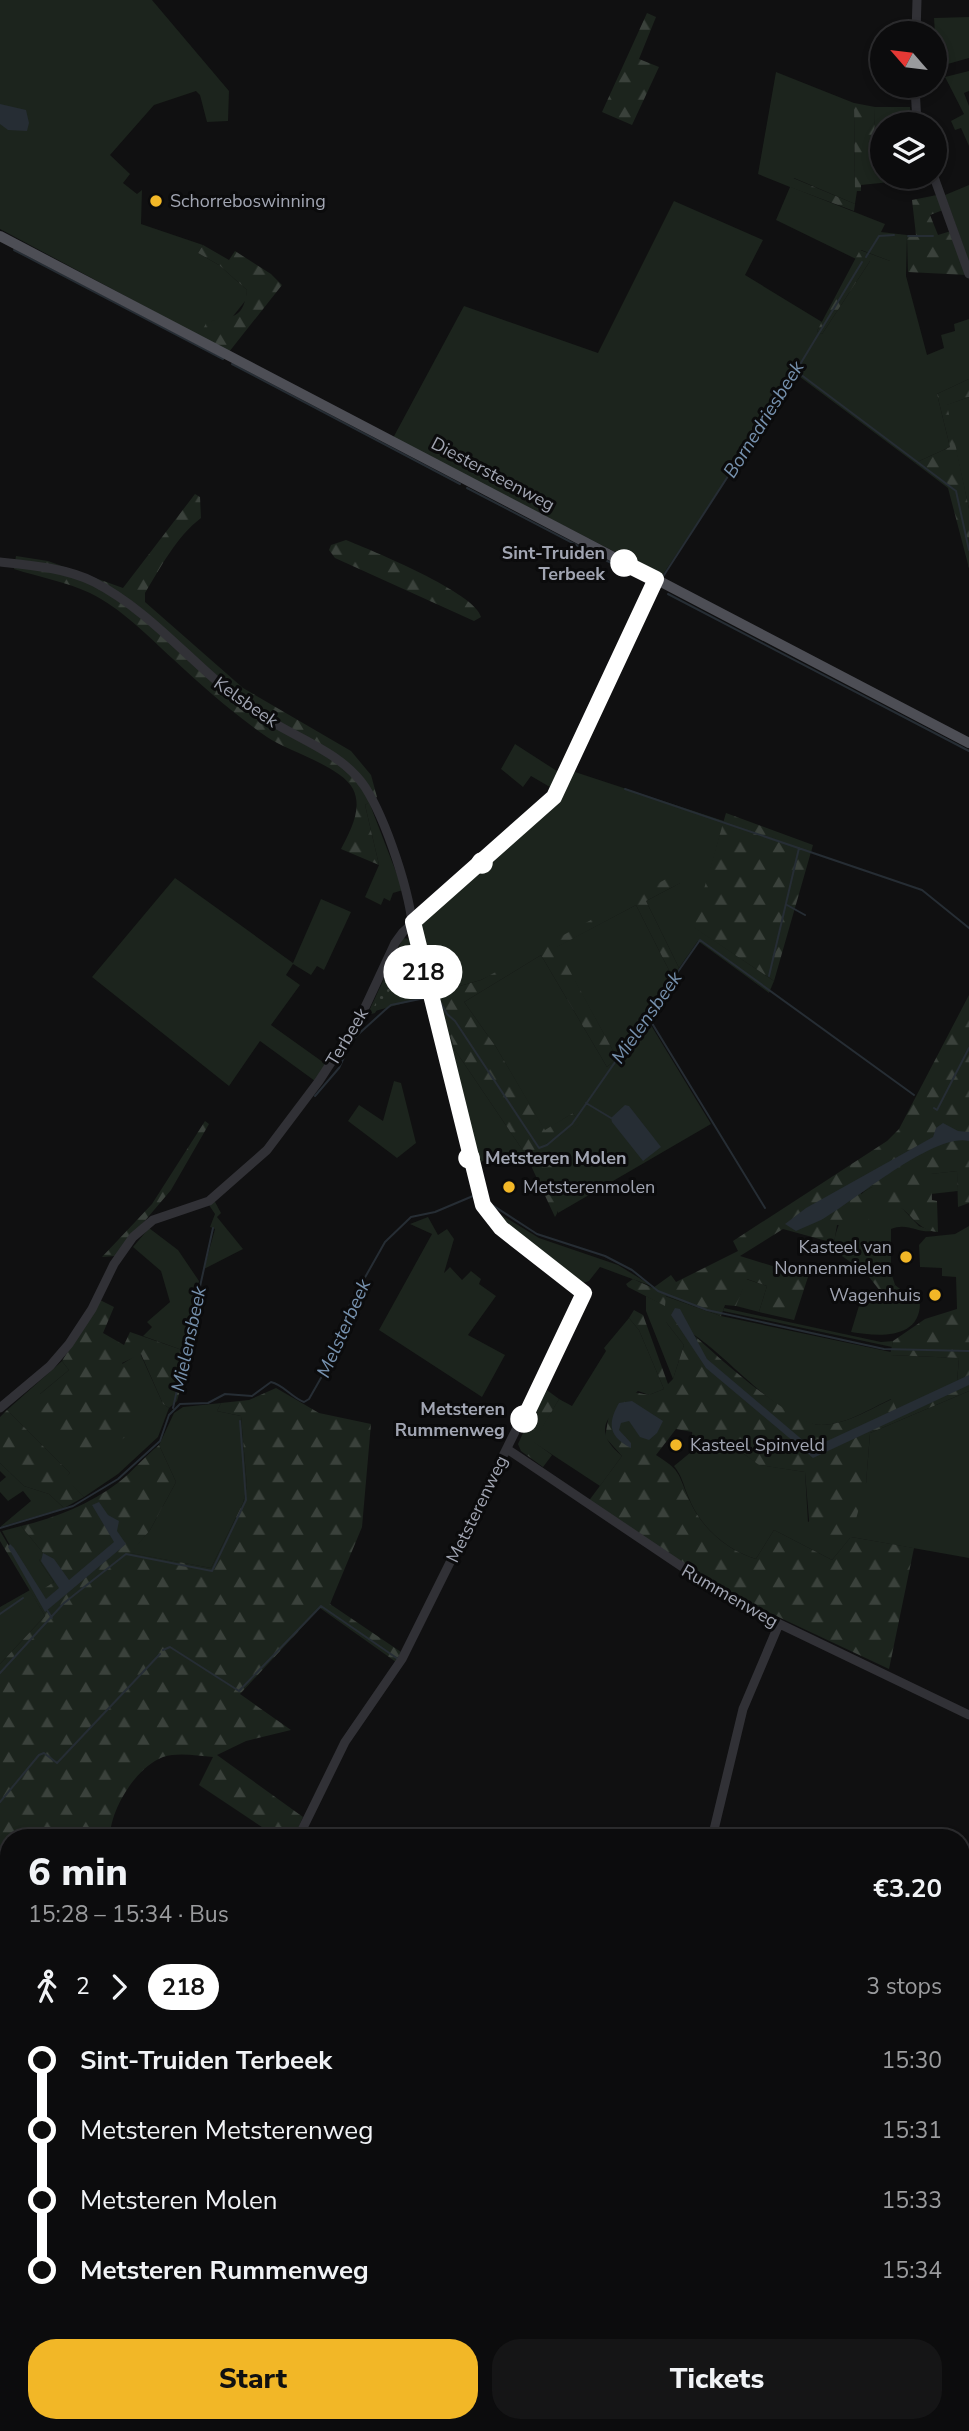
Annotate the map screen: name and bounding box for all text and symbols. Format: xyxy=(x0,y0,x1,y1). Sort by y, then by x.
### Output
north arrow xyxy=(870,21,947,98)
map controls xyxy=(870,21,947,189)
button: layers xyxy=(870,112,947,189)
place label: Schorreboswinning xyxy=(170,189,326,213)
marker: Schorreboswinning xyxy=(148,193,164,209)
water label: Bornedriesbeek xyxy=(717,356,810,483)
street label: Diestersteenweg xyxy=(427,431,559,517)
place label: Sint-Truiden Terbeek xyxy=(502,541,605,586)
marker: Sint-Truiden Terbeek xyxy=(611,550,637,576)
street label: Kelsbeek xyxy=(209,671,284,733)
unlabelled marker xyxy=(472,853,492,873)
line badge: 218 xyxy=(383,949,463,995)
text: 218 xyxy=(401,956,445,988)
water label: Mielensbeek xyxy=(605,966,688,1069)
street label: Terbeek xyxy=(320,1002,374,1071)
place label: Metsteren Molen xyxy=(485,1146,627,1170)
marker: Metsteren Molen xyxy=(459,1148,479,1168)
place label: Metsterenmolen xyxy=(523,1175,655,1199)
marker: Metsterenmolen xyxy=(501,1179,517,1195)
place label: Kasteel van Nonnenmielen xyxy=(774,1235,892,1280)
marker: Kasteel van Nonnenmielen xyxy=(898,1249,914,1265)
water label: Melsterbeek xyxy=(311,1275,377,1382)
place label: Wagenhuis xyxy=(829,1283,921,1307)
water label: Mielensbeek xyxy=(165,1284,213,1394)
marker: Wagenhuis xyxy=(927,1287,943,1303)
place label: Metsteren Rummenweg xyxy=(395,1397,505,1442)
marker: Metsteren Rummenweg xyxy=(511,1406,537,1432)
place label: Kasteel Spinveld xyxy=(690,1433,825,1457)
marker: Kasteel Spinveld xyxy=(668,1437,684,1453)
street label: Metsterenweg xyxy=(441,1451,513,1567)
street label: Rummenweg xyxy=(677,1559,783,1633)
text: 6 min xyxy=(28,1847,128,1898)
text: €3.20 xyxy=(873,1871,942,1906)
text: 15:28 – 15:34 · Bus xyxy=(28,1899,229,1930)
icon: walk xyxy=(28,1968,66,2006)
icon: forward xyxy=(100,1968,138,2006)
text: 2 xyxy=(76,1971,90,2002)
text: 218 xyxy=(162,1971,205,2003)
text: 3 stops xyxy=(866,1971,942,2002)
text: Sint-Truiden Terbeek xyxy=(80,2043,332,2078)
text: 15:30 xyxy=(882,2045,942,2076)
text: Metsteren Metsterenweg xyxy=(80,2113,373,2148)
text: 15:31 xyxy=(882,2115,942,2146)
text: Metsteren Molen xyxy=(80,2183,278,2218)
text: 15:33 xyxy=(882,2185,942,2216)
text: Metsteren Rummenweg xyxy=(80,2253,369,2288)
text: 15:34 xyxy=(882,2255,942,2286)
button: Start xyxy=(28,2339,478,2419)
button: Tickets xyxy=(492,2339,942,2419)

